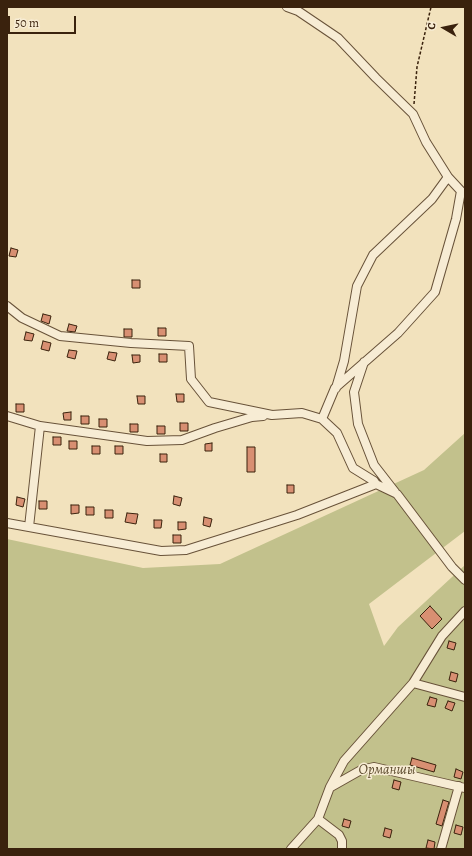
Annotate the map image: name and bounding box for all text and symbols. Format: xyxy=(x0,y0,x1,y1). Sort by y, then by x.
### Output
scale bar xyxy=(10,8,78,34)
north arrow xyxy=(424,8,464,48)
text: 50 m xyxy=(15,15,39,31)
text: С xyxy=(424,22,440,31)
park label: Орманшы xyxy=(359,763,415,779)

